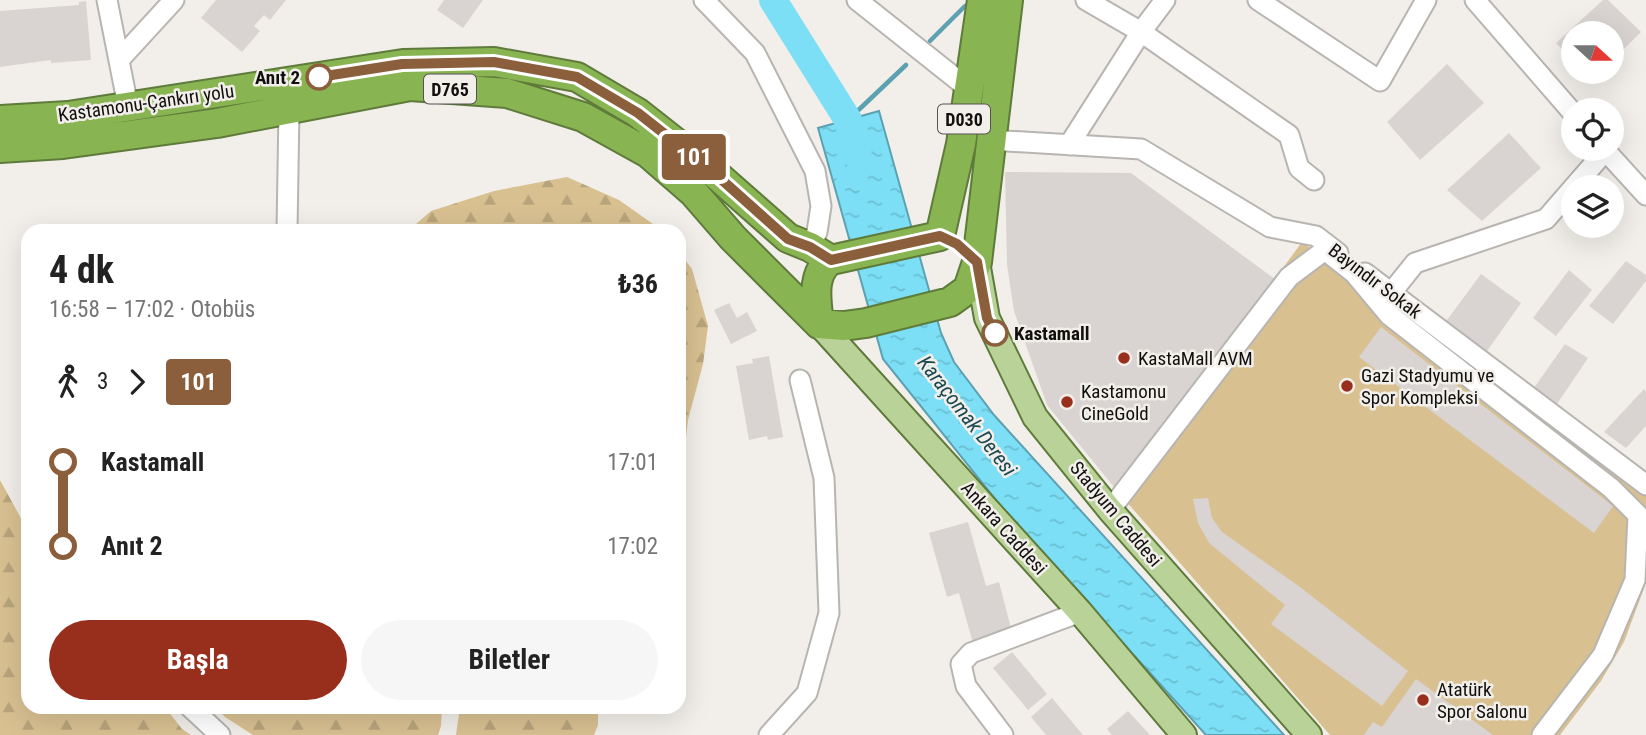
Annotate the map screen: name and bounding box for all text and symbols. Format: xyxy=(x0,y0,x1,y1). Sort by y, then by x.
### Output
north arrow xyxy=(1561,21,1624,84)
map controls xyxy=(1561,21,1624,238)
marker: Anıt 2 xyxy=(306,64,332,90)
place label: Anıt 2 xyxy=(255,66,300,89)
road number: D765 xyxy=(424,74,476,104)
street label: Kastamonu-Çankırı yolu xyxy=(57,79,235,127)
button: locate xyxy=(1561,98,1624,161)
road number: D030 xyxy=(938,104,990,134)
line badge: 101 xyxy=(654,134,734,180)
text: 101 xyxy=(676,143,712,171)
button: layers xyxy=(1561,175,1624,238)
street label: Bayındır Sokak xyxy=(1324,239,1426,324)
text: 4 dk xyxy=(49,248,114,292)
text: ₺36 xyxy=(618,269,658,299)
text: 16:58 – 17:02 · Otobüs xyxy=(49,296,255,323)
marker: Kastamall xyxy=(982,320,1008,346)
place label: Kastamall xyxy=(1014,322,1090,345)
place label: KastaMall AVM xyxy=(1138,347,1253,370)
marker: KastaMall AVM xyxy=(1116,350,1132,366)
water label: Karaçomak Deresi xyxy=(913,351,1022,481)
icon: walk xyxy=(49,363,87,401)
icon: forward xyxy=(118,363,156,401)
place label: Gazi Stadyumu ve Spor Kompleksi xyxy=(1361,364,1494,409)
text: 3 xyxy=(97,368,108,395)
text: 101 xyxy=(180,368,217,396)
marker: Gazi Stadyumu ve Spor Kompleksi xyxy=(1339,378,1355,394)
place label: Kastamonu CineGold xyxy=(1081,380,1166,425)
marker: Kastamonu CineGold xyxy=(1059,394,1075,410)
text: Kastamall xyxy=(101,447,204,477)
text: 17:01 xyxy=(607,449,658,476)
street label: Stadyum Caddesi xyxy=(1065,457,1167,571)
street label: Ankara Caddesi xyxy=(956,477,1052,579)
text: Anıt 2 xyxy=(101,531,163,561)
text: 17:02 xyxy=(607,533,658,560)
button: Başla xyxy=(49,620,347,700)
button: Biletler xyxy=(361,620,658,700)
place label: Atatürk Spor Salonu xyxy=(1437,678,1527,723)
marker: Atatürk Spor Salonu xyxy=(1415,692,1431,708)

